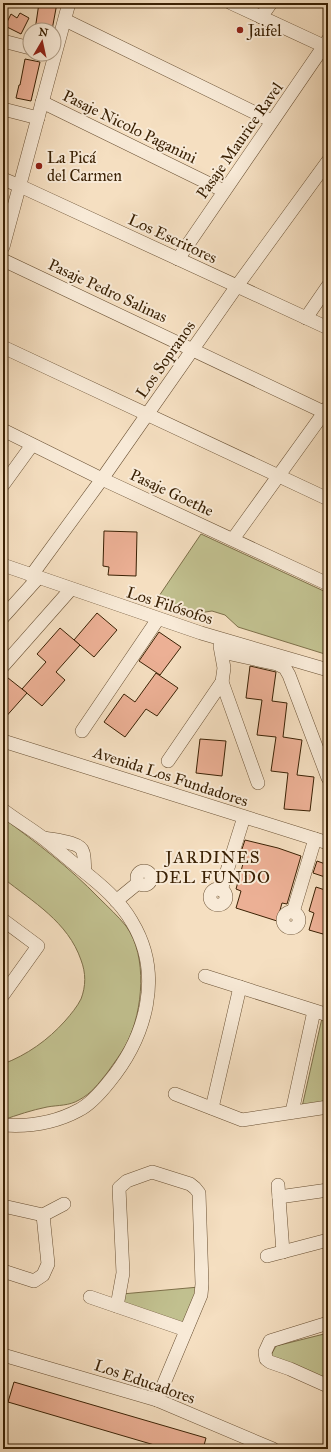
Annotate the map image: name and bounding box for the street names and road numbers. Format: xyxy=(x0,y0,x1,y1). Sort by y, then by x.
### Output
street label: Pasaje Maurice Ravel xyxy=(192,78,287,202)
street label: Pasaje Nicolo Paganini xyxy=(59,86,200,168)
street label: Los Escritores xyxy=(125,210,220,267)
street label: Pasaje Pedro Salinas xyxy=(45,255,170,326)
street label: Los Sopranos xyxy=(132,317,199,402)
street label: Pasaje Goethe xyxy=(127,465,217,520)
street label: Los Filósofos xyxy=(124,583,216,628)
street label: Avenida Los Fundadores xyxy=(90,742,251,811)
street label: Los Educadores xyxy=(92,1355,198,1408)

